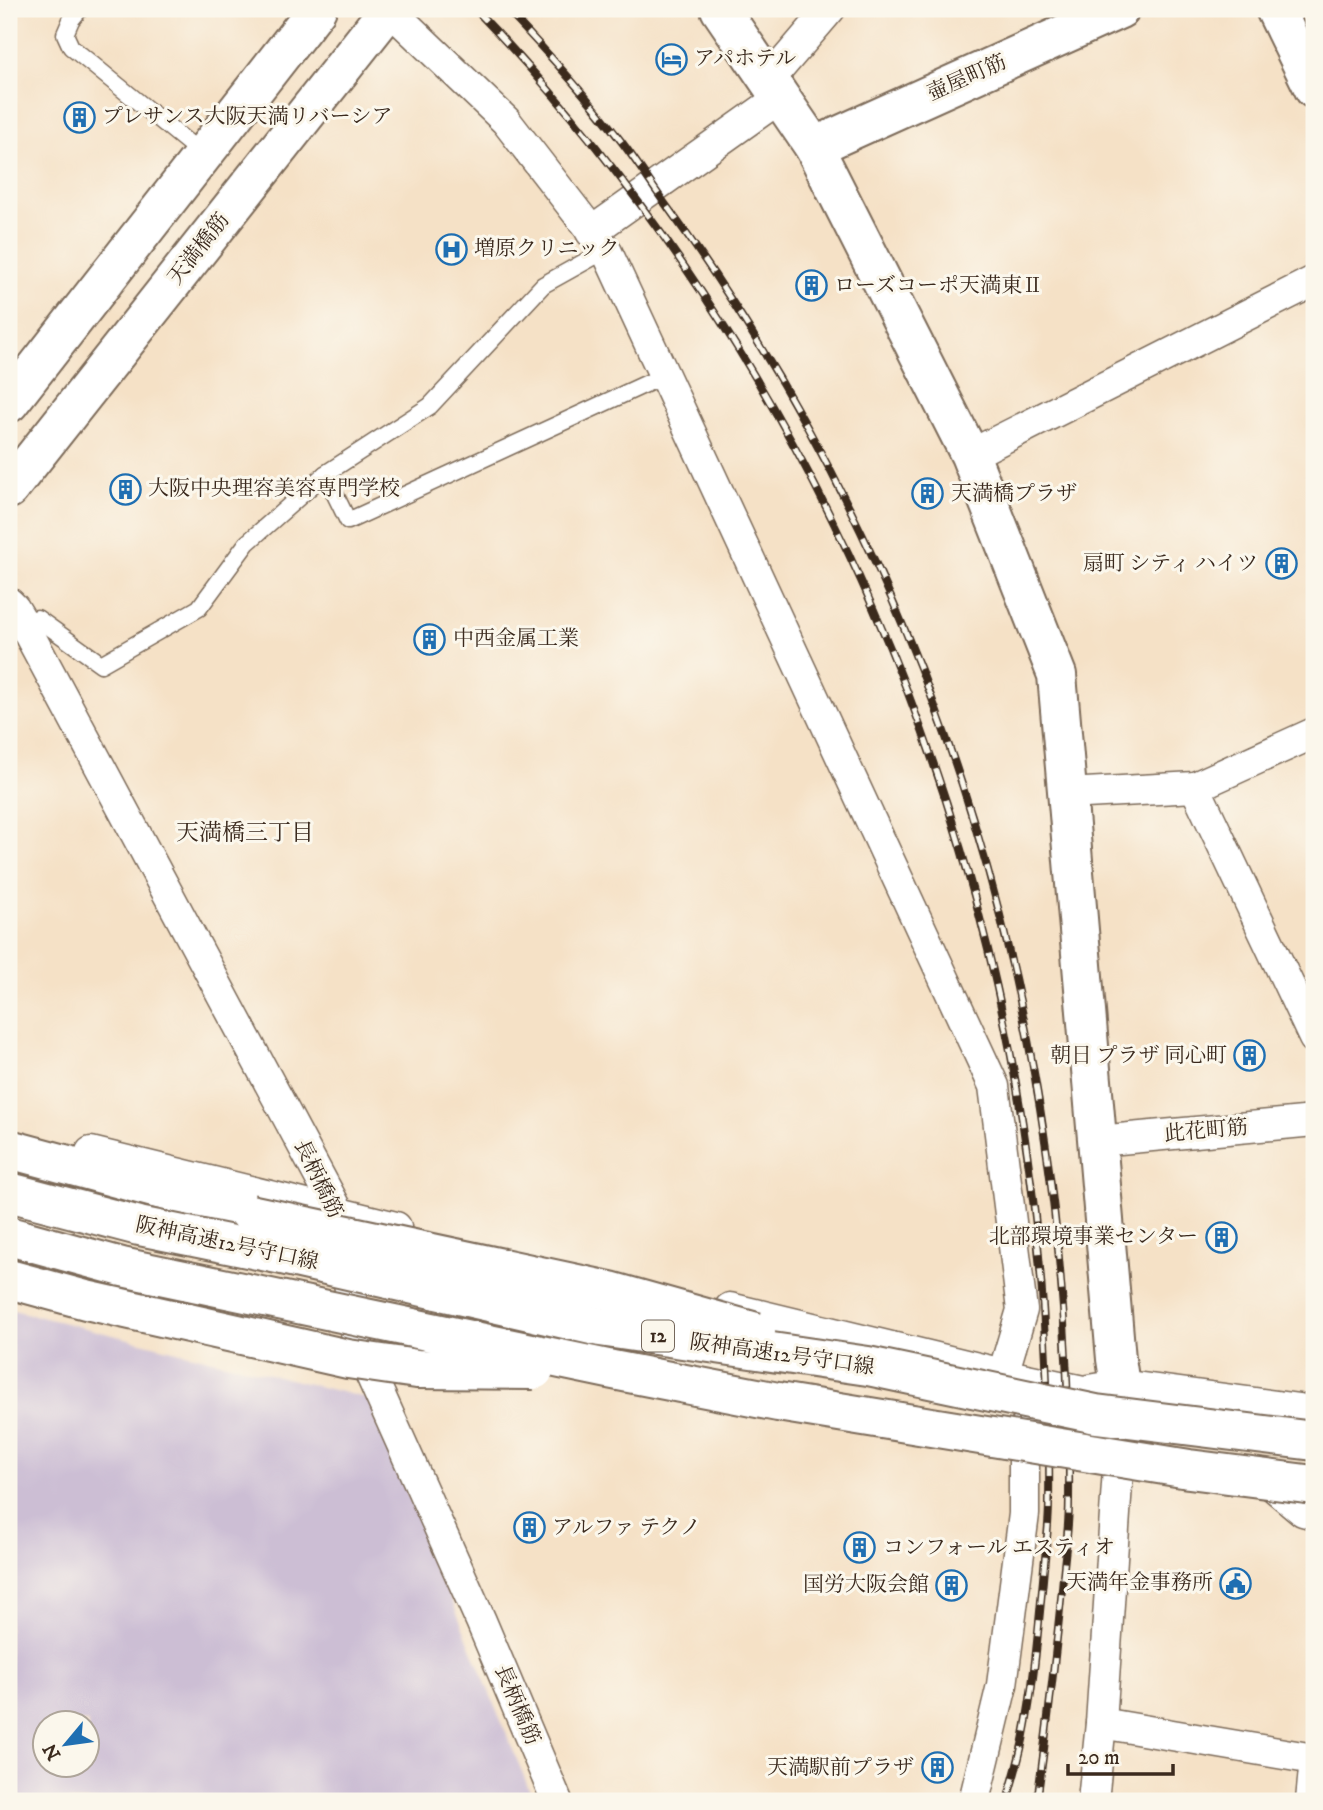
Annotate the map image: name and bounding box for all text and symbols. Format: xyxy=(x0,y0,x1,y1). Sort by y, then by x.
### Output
hotel icon: アパホテル xyxy=(654,42,688,76)
place label: アパホテル xyxy=(694,46,796,72)
street label: 壷屋町筋 xyxy=(923,49,1011,107)
building icon: プレサンス大阪天満リバーシア xyxy=(62,100,96,134)
place label: プレサンス大阪天満リバーシア xyxy=(102,104,392,130)
street label: 天満橋筋 xyxy=(163,208,235,290)
hospital icon: 増原クリニック xyxy=(434,232,468,266)
place label: 増原クリニック xyxy=(474,236,620,262)
building icon: ローズコーポ天満東Ⅱ xyxy=(794,269,828,303)
place label: ローズコーポ天満東Ⅱ xyxy=(834,273,1043,299)
building icon: 大阪中央理容美容専門学校 xyxy=(108,472,142,506)
place label: 大阪中央理容美容専門学校 xyxy=(148,476,400,502)
building icon: 天満橋プラザ xyxy=(911,477,945,511)
place label: 天満橋プラザ xyxy=(951,481,1077,507)
building icon: 扇町 シティ ハイツ xyxy=(1264,547,1298,581)
place label: 扇町 シティ ハイツ xyxy=(1083,551,1258,577)
building icon: 中西金属工業 xyxy=(413,622,447,656)
place label: 中西金属工業 xyxy=(453,626,579,652)
district label: 天満橋三丁目 xyxy=(176,819,314,848)
building icon: 朝日 プラザ 同心町 xyxy=(1233,1039,1267,1073)
place label: 朝日 プラザ 同心町 xyxy=(1050,1043,1227,1069)
street label: 此花町筋 xyxy=(1163,1114,1249,1148)
street label: 長柄橋筋 xyxy=(288,1136,348,1222)
street label: 阪神高速12号守口線 xyxy=(133,1212,321,1276)
building icon: 北部環境事業センター xyxy=(1204,1220,1238,1254)
place label: 北部環境事業センター xyxy=(989,1224,1198,1250)
road number: 12 xyxy=(642,1320,674,1352)
street label: 阪神高速12号守口線 xyxy=(688,1329,876,1381)
building icon: アルファ テクノ xyxy=(512,1511,546,1545)
place label: アルファ テクノ xyxy=(552,1515,701,1541)
building icon: コンフォール エスティオ xyxy=(843,1531,877,1565)
place label: コンフォール エスティオ xyxy=(883,1535,1115,1561)
public building icon: 天満年金事務所 xyxy=(1219,1566,1253,1600)
building icon: 国労大阪会館 xyxy=(935,1568,969,1602)
place label: 天満年金事務所 xyxy=(1066,1570,1213,1596)
place label: 国労大阪会館 xyxy=(803,1572,929,1598)
street label: 長柄橋筋 xyxy=(489,1661,545,1749)
north arrow xyxy=(32,1708,102,1778)
scale bar xyxy=(1068,1733,1172,1777)
text: N xyxy=(38,1739,66,1764)
text: 20 m xyxy=(1078,1745,1120,1771)
building icon: 天満駅前プラザ xyxy=(920,1751,954,1785)
place label: 天満駅前プラザ xyxy=(767,1755,914,1781)

